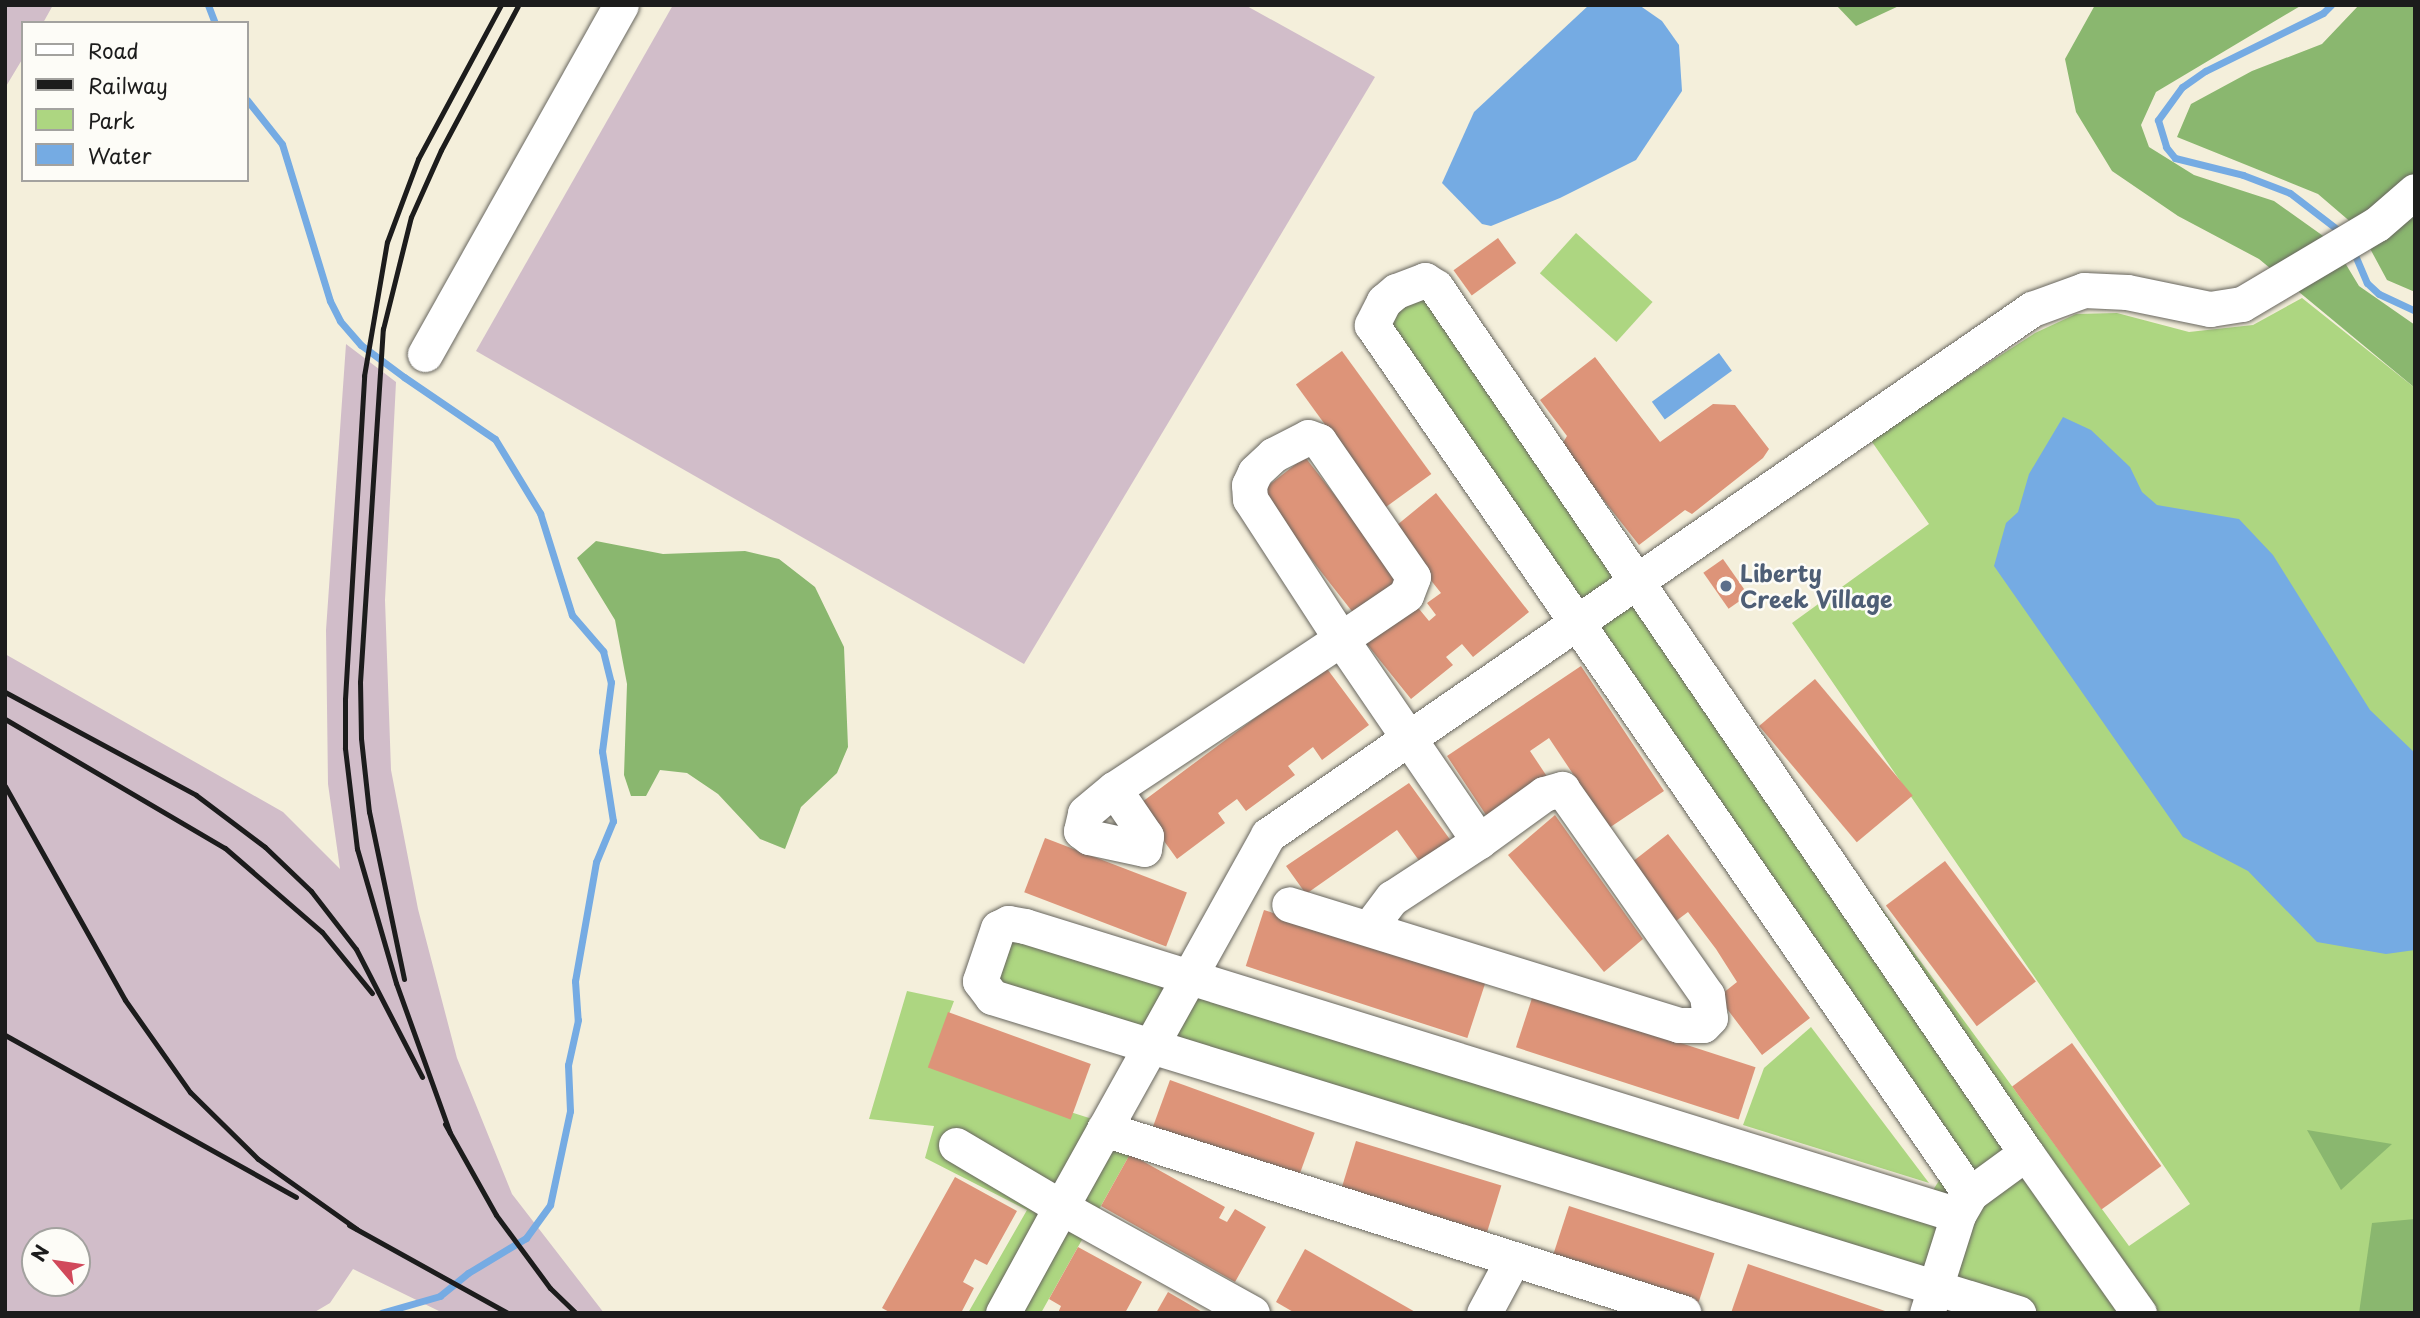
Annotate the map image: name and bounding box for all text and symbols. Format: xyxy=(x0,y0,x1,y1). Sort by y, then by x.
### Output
legend xyxy=(21,21,248,182)
text: Road xyxy=(88,34,139,66)
text: Railway xyxy=(88,69,168,101)
text: Park xyxy=(88,104,135,136)
text: Water xyxy=(88,139,151,171)
place label: Liberty Creek Village xyxy=(1740,559,1894,613)
marker: Liberty Creek Village xyxy=(1718,578,1734,594)
north arrow xyxy=(21,1227,91,1297)
text: N xyxy=(23,1239,55,1266)

